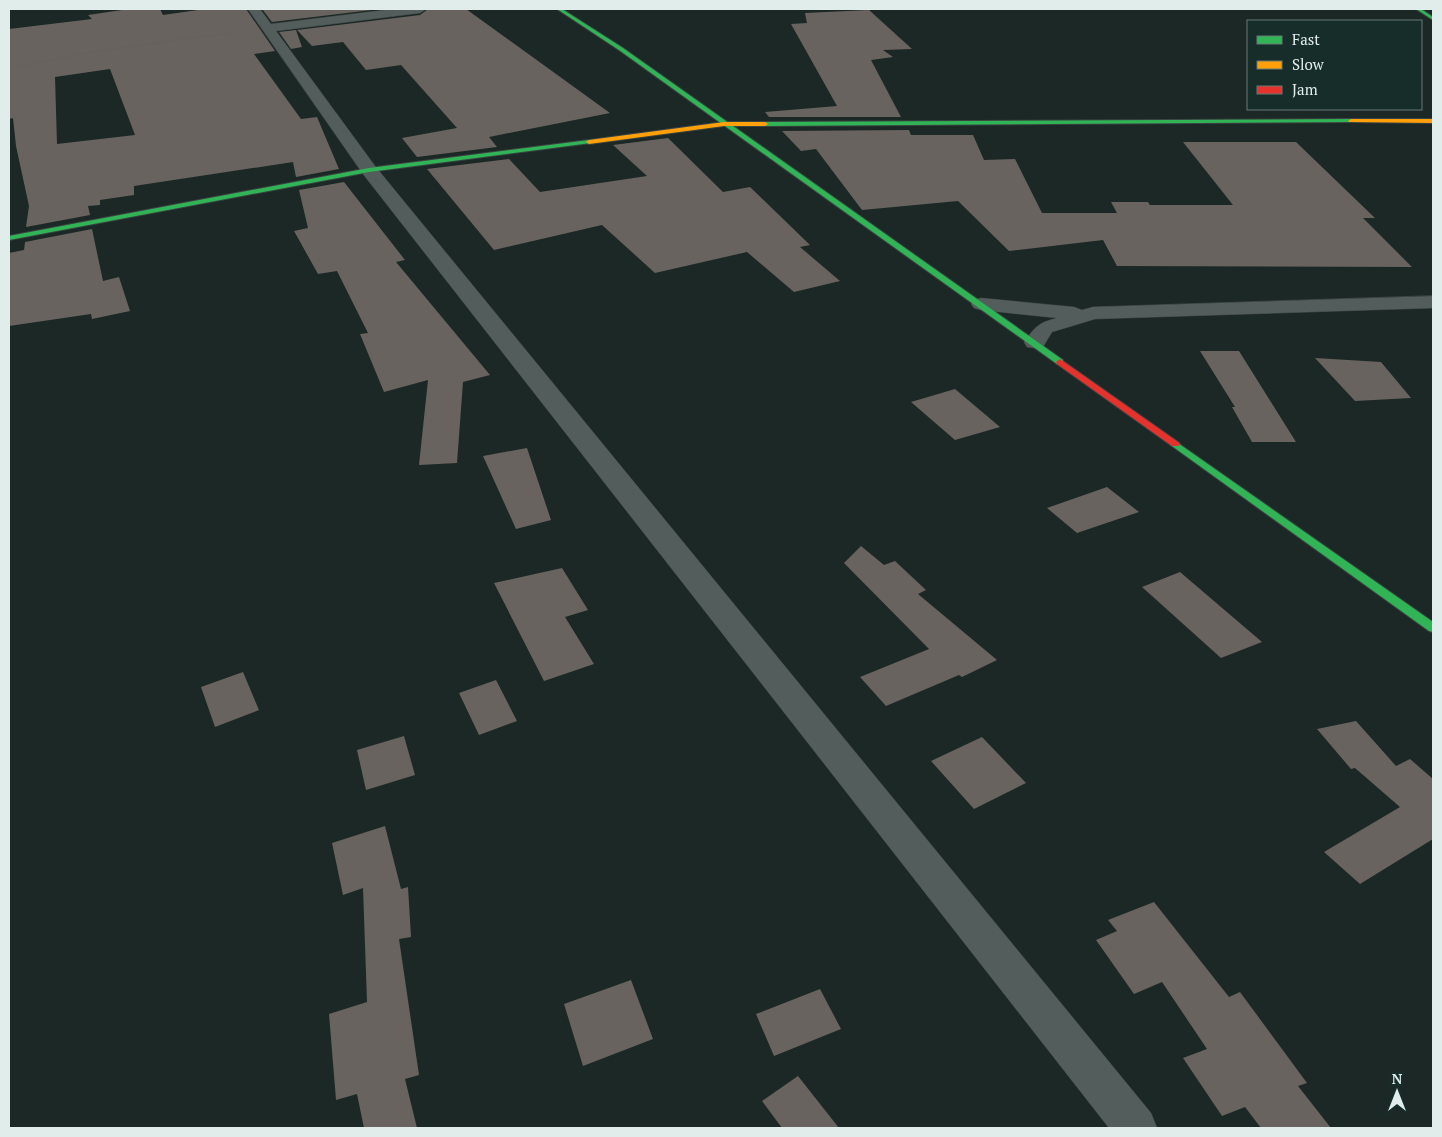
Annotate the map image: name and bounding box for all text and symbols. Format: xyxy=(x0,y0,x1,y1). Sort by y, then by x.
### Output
legend xyxy=(1247,20,1422,110)
text: Fast xyxy=(1292,29,1320,49)
text: Slow xyxy=(1292,54,1325,74)
text: Jam xyxy=(1292,79,1318,99)
north arrow xyxy=(1372,1067,1422,1117)
text: N xyxy=(1392,1069,1403,1088)

